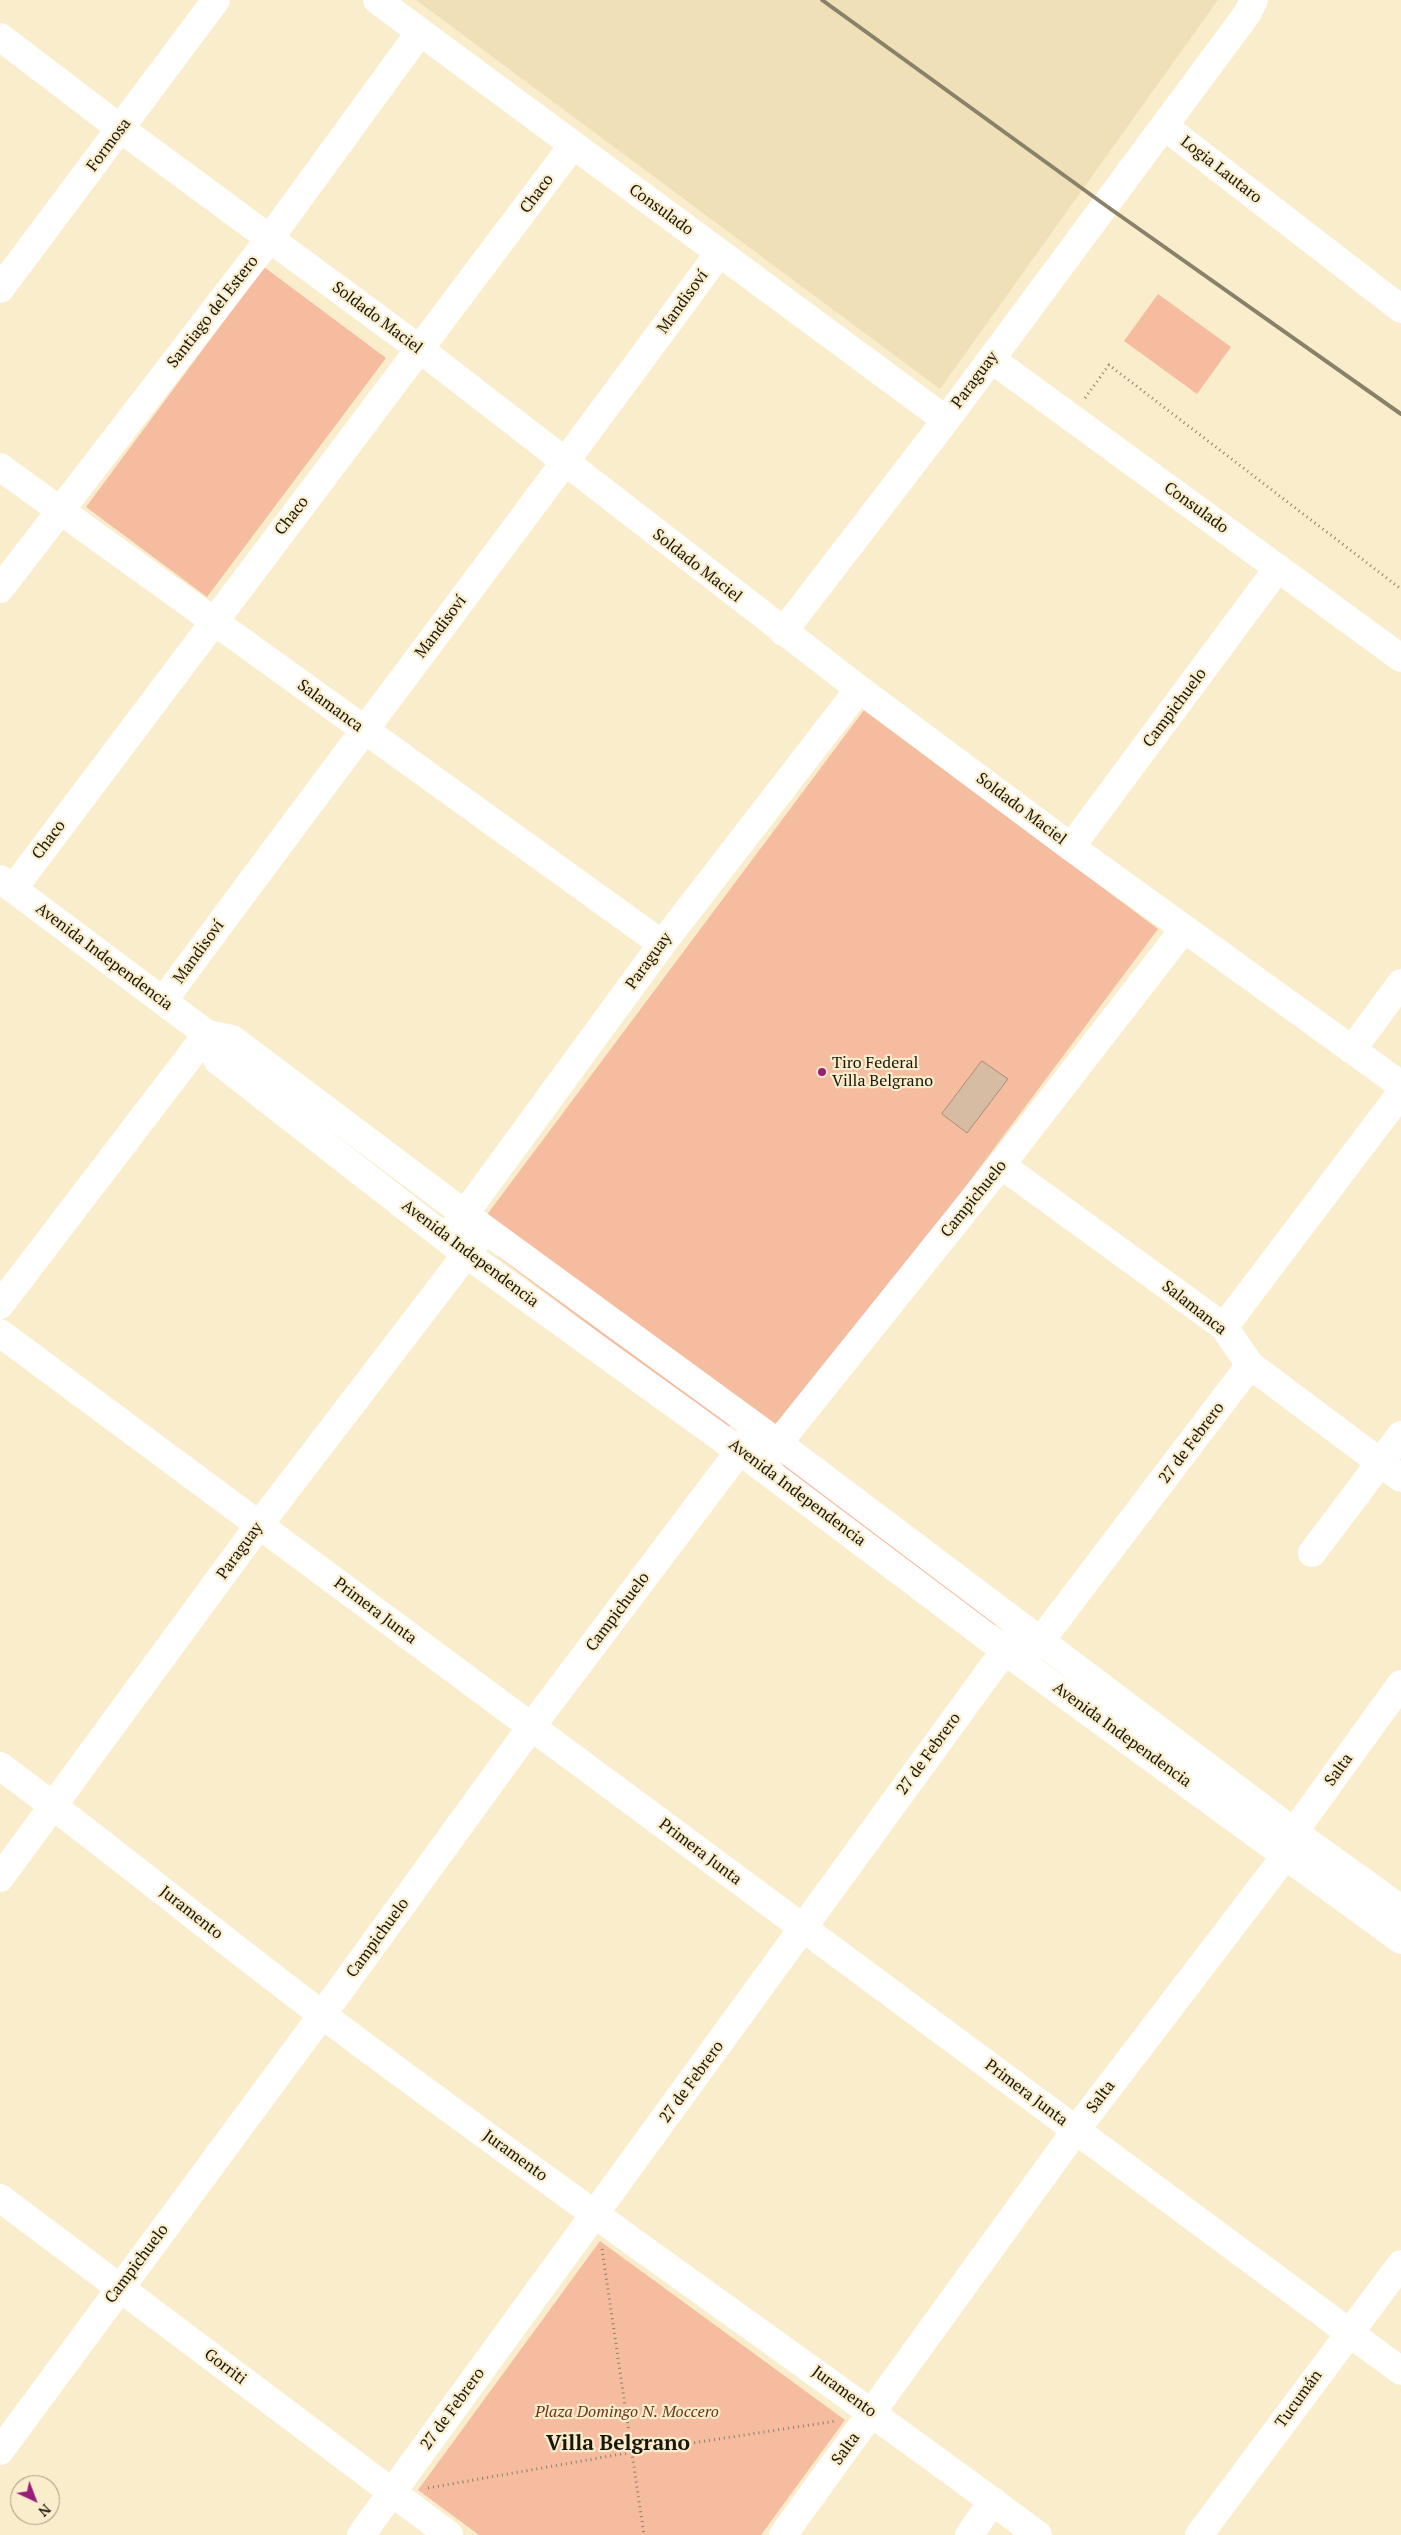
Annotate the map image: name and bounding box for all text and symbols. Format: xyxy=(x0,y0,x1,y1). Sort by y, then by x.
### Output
street label: Formosa xyxy=(83,115,135,175)
street label: Logia Lautaro xyxy=(1177,132,1265,208)
street label: Chaco xyxy=(516,171,558,217)
street label: Consulado xyxy=(625,180,697,240)
street label: Santiago del Estero xyxy=(163,252,263,372)
street label: Mandisoví xyxy=(654,267,712,337)
street label: Soldado Maciel xyxy=(328,278,426,358)
street label: Paraguay xyxy=(948,348,1002,412)
street label: Consulado xyxy=(1160,478,1232,538)
street label: Chaco xyxy=(271,493,313,539)
street label: Soldado Maciel xyxy=(649,525,745,607)
street label: Mandisoví xyxy=(411,592,471,662)
street label: Campichuelo xyxy=(1139,665,1211,751)
street label: Salamanca xyxy=(293,676,367,736)
street label: Soldado Maciel xyxy=(972,769,1070,849)
street label: Chaco xyxy=(28,817,70,863)
street label: Avenida Independencia xyxy=(32,899,176,1015)
street label: Mandisoví xyxy=(170,917,228,987)
street label: Paraguay xyxy=(622,929,676,993)
place label: Tiro Federal Villa Belgrano xyxy=(832,1053,933,1091)
marker: Tiro Federal Villa Belgrano xyxy=(816,1066,828,1078)
street label: Campichuelo xyxy=(937,1157,1011,1241)
street label: Avenida Independencia xyxy=(398,1196,542,1312)
street label: Salamanca xyxy=(1158,1277,1230,1339)
street label: 27 de Febrero xyxy=(1155,1399,1229,1487)
street label: Avenida Independencia xyxy=(725,1435,869,1551)
street label: Paraguay xyxy=(213,1519,267,1583)
street label: Campichuelo xyxy=(582,1569,654,1655)
street label: Primera Junta xyxy=(330,1574,420,1648)
street label: Avenida Independencia xyxy=(1049,1678,1195,1792)
street label: 27 de Febrero xyxy=(893,1709,965,1799)
street label: Salta xyxy=(1321,1750,1357,1790)
street label: Primera Junta xyxy=(655,1815,745,1889)
street label: Juramento xyxy=(156,1882,226,1944)
street label: Campichuelo xyxy=(343,1894,413,1982)
street label: 27 de Febrero xyxy=(656,2037,728,2127)
street label: Primera Junta xyxy=(981,2056,1071,2130)
street label: Salta xyxy=(1083,2077,1119,2117)
street label: Juramento xyxy=(479,2126,551,2186)
street label: Campichuelo xyxy=(101,2221,173,2307)
street label: Gorriti xyxy=(200,2345,250,2389)
street label: Juramento xyxy=(808,2362,880,2422)
street label: 27 de Febrero xyxy=(417,2364,489,2454)
street label: Tucumán xyxy=(1272,2366,1326,2432)
park label: Plaza Domingo N. Moccero xyxy=(535,2402,719,2422)
street label: Salta xyxy=(828,2429,864,2469)
district label: Villa Belgrano xyxy=(546,2431,690,2457)
north arrow xyxy=(10,2475,60,2525)
text: N xyxy=(35,2500,55,2521)

